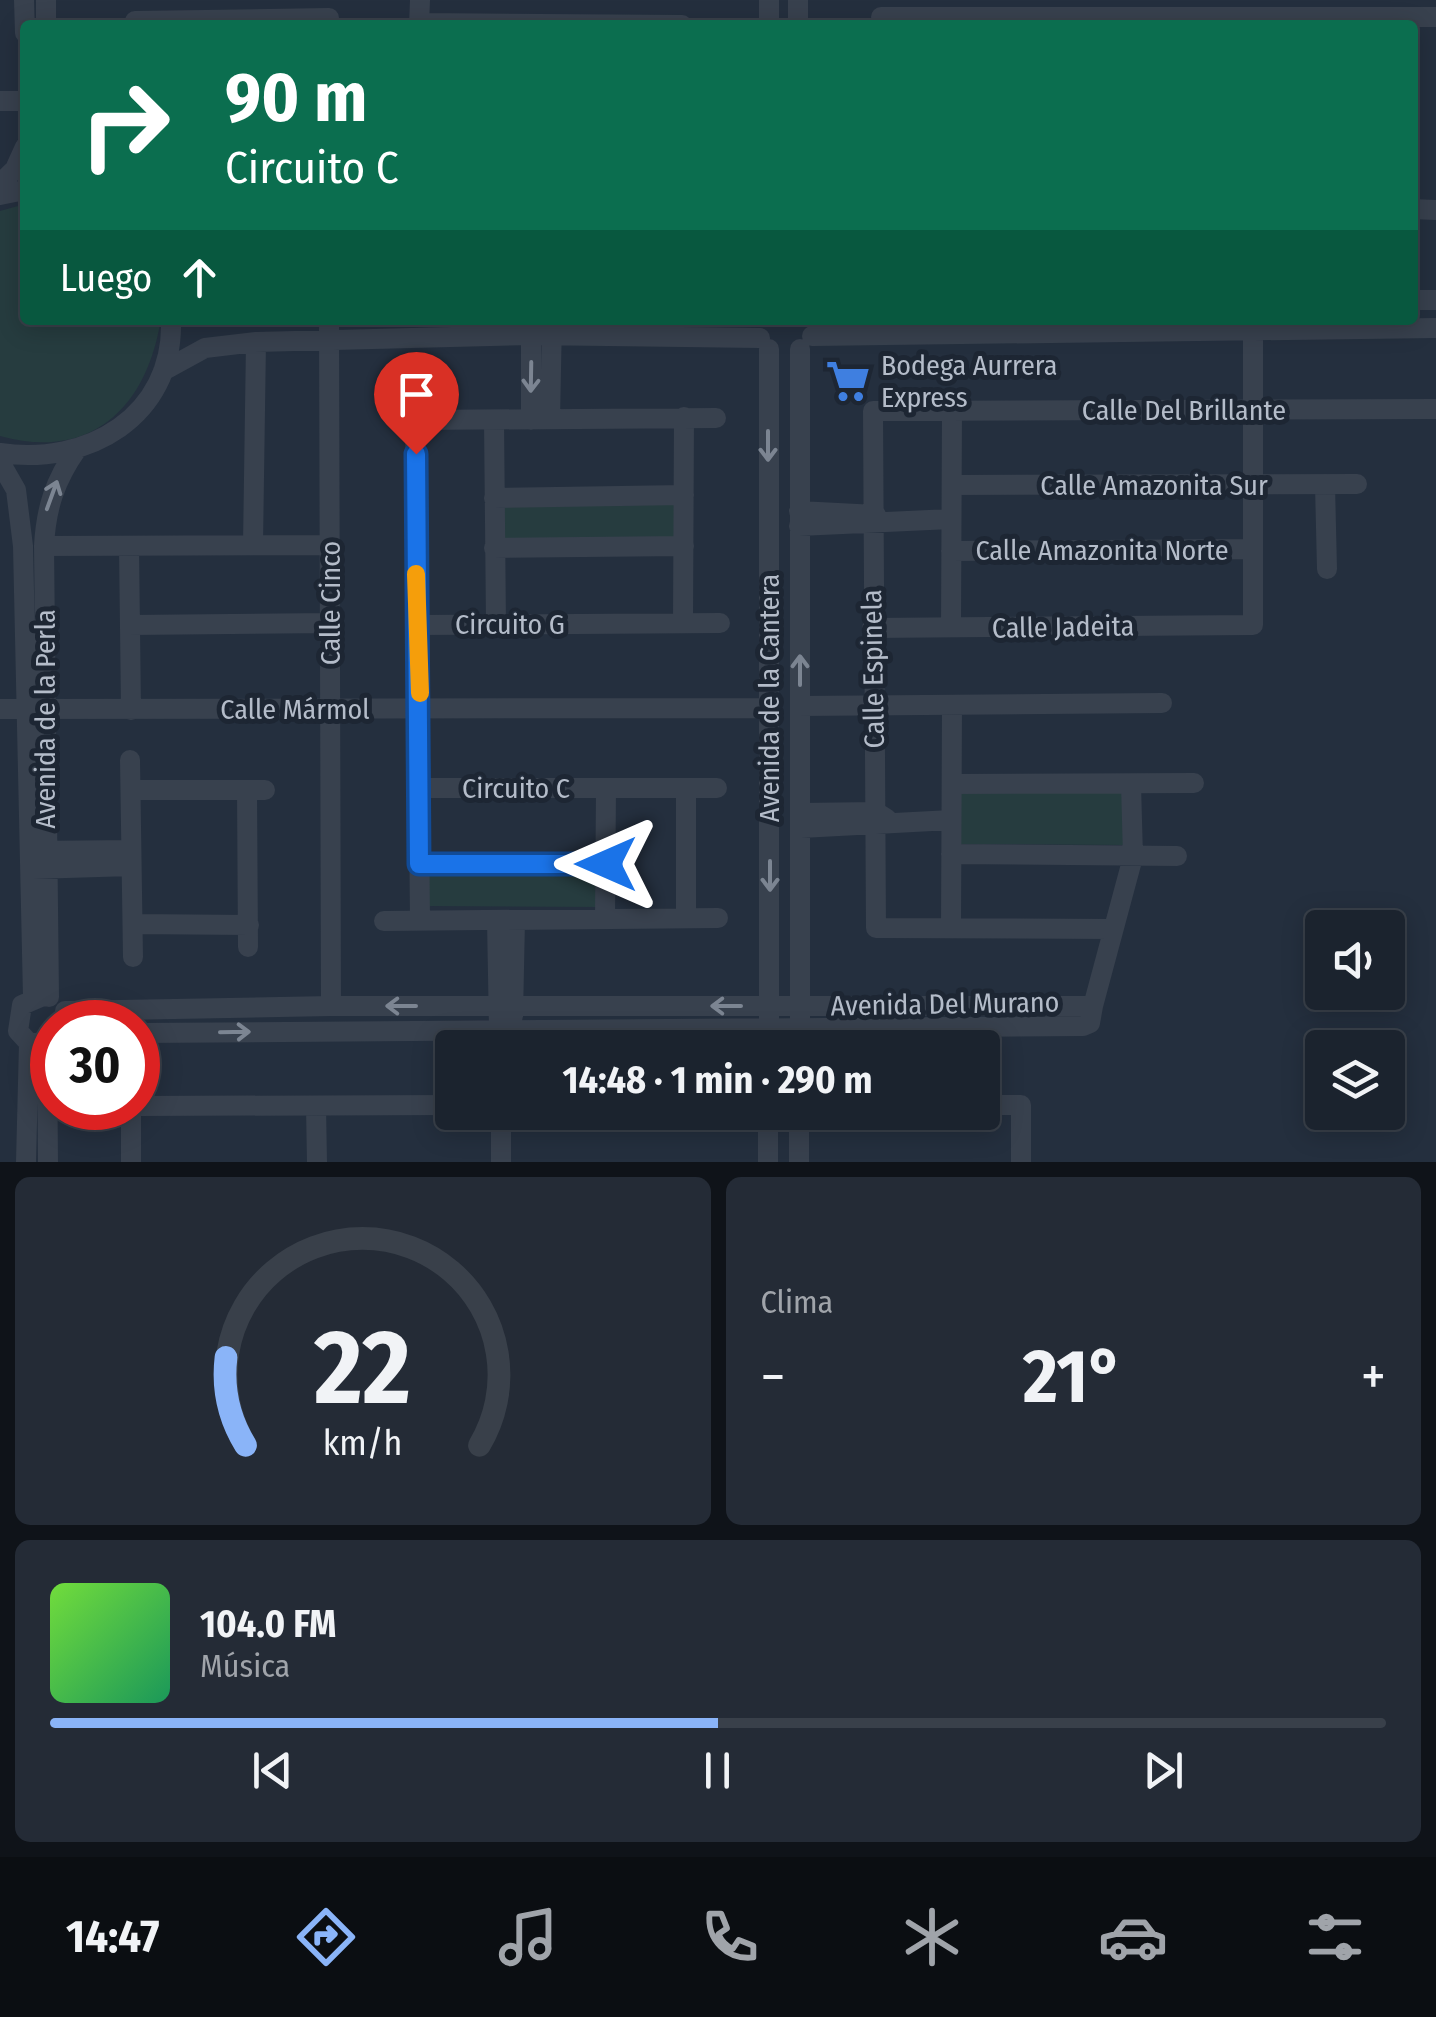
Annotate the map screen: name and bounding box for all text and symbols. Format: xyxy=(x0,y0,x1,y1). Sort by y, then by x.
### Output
text: 90 m xyxy=(225,56,367,140)
icon: right xyxy=(60,60,190,190)
text: Circuito C xyxy=(225,141,399,195)
icon: ahead xyxy=(172,250,227,305)
text: Luego xyxy=(60,255,152,301)
place label: Bodega Aurrera Express xyxy=(881,349,1057,414)
pin xyxy=(374,352,459,455)
supermarket icon: Bodega Aurrera Express xyxy=(824,357,872,405)
one-way arrow xyxy=(522,361,541,393)
icon: arrive xyxy=(389,367,444,422)
street label: Calle Del Brillante xyxy=(1082,394,1286,427)
one-way arrow xyxy=(758,430,778,462)
street label: Calle Amazonita Sur xyxy=(1040,469,1268,502)
one-way arrow xyxy=(44,480,62,511)
street label: Calle Amazonita Norte xyxy=(975,534,1229,567)
street label: Calle Cinco xyxy=(314,541,347,665)
street label: Avenida de la Cantera xyxy=(753,574,786,822)
street label: Calle Espinela xyxy=(855,589,891,749)
street label: Circuito G xyxy=(455,608,565,641)
street label: Avenida de la Perla xyxy=(29,609,62,829)
street label: Calle Jadeita xyxy=(992,609,1134,645)
one-way arrow xyxy=(790,655,810,688)
street label: Calle Mármol xyxy=(220,693,370,726)
street label: Circuito C xyxy=(462,772,570,805)
position arrow xyxy=(554,812,658,916)
one-way arrow xyxy=(760,860,780,892)
map controls xyxy=(1305,910,1405,1130)
button: sound xyxy=(1305,910,1405,1010)
street label: Avenida Del Murano xyxy=(830,986,1060,1022)
one-way arrow xyxy=(385,996,418,1016)
one-way arrow xyxy=(710,996,742,1016)
speed limit sign: 30 xyxy=(30,1000,160,1130)
one-way arrow xyxy=(218,1022,250,1042)
button: layers xyxy=(1305,1030,1405,1130)
text: 14:48 · 1 min · 290 m xyxy=(562,1057,873,1103)
text: Clima xyxy=(761,1283,833,1321)
text: 22 xyxy=(314,1306,411,1431)
text: 21° xyxy=(1023,1332,1123,1422)
text: − xyxy=(761,1344,785,1410)
text: + xyxy=(1361,1344,1386,1410)
text: km/h xyxy=(323,1422,403,1464)
text: 104.0 FM xyxy=(200,1601,336,1647)
text: Música xyxy=(200,1647,290,1685)
icon: previous xyxy=(245,1743,300,1798)
icon: pause xyxy=(690,1743,745,1798)
icon: next xyxy=(1136,1743,1191,1798)
icon: directions xyxy=(291,1902,361,1972)
icon: music xyxy=(493,1902,563,1972)
icon: phone xyxy=(695,1902,765,1972)
icon: climate xyxy=(897,1902,967,1972)
icon: car xyxy=(1098,1902,1168,1972)
icon: filters xyxy=(1300,1902,1370,1972)
text: 14:47 xyxy=(66,1910,159,1964)

